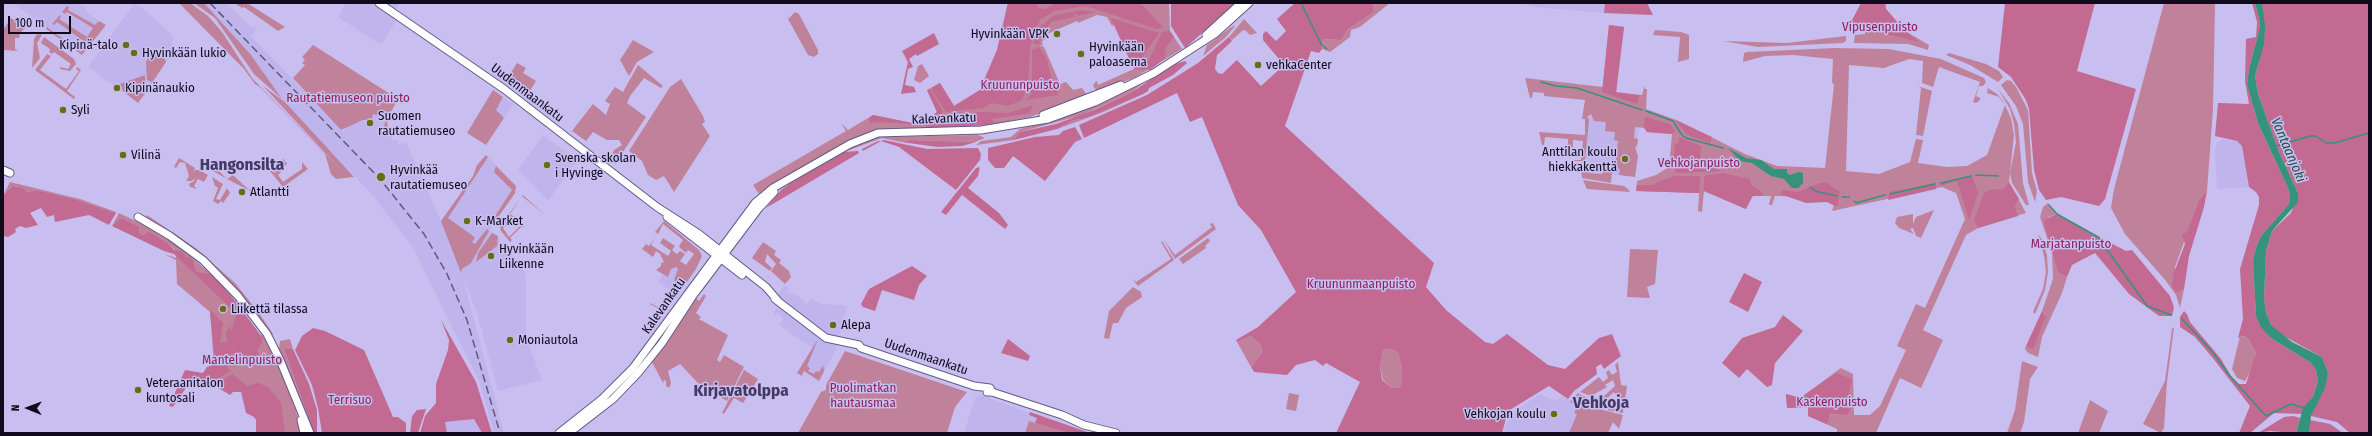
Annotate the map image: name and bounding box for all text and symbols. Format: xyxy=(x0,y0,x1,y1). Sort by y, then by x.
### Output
scale bar xyxy=(10,8,73,34)
text: 100 m xyxy=(15,16,44,30)
park label: Vipusenpuisto xyxy=(1842,19,1918,35)
place label: Hyvinkään VPK xyxy=(971,26,1049,42)
marker: Hyvinkään VPK xyxy=(1052,29,1062,39)
place label: Kipinä-talo xyxy=(59,37,118,53)
place label: Hyvinkään paloasema xyxy=(1089,39,1147,70)
marker: Kipinä-talo xyxy=(121,40,131,50)
place label: Hyvinkään lukio xyxy=(142,45,226,61)
marker: Hyvinkään lukio xyxy=(129,48,139,58)
marker: Hyvinkään paloasema xyxy=(1076,49,1086,59)
place label: vehkaCenter xyxy=(1266,57,1332,73)
street label: Uudenmaankatu xyxy=(487,60,567,126)
marker: vehkaCenter xyxy=(1253,60,1263,70)
park label: Kruununpuisto xyxy=(981,77,1059,93)
place label: Kipinänaukio xyxy=(125,80,195,96)
marker: Kipinänaukio xyxy=(112,83,122,93)
park label: Rautatiemuseon puisto xyxy=(286,90,410,106)
place label: Syli xyxy=(71,102,90,118)
marker: Syli xyxy=(58,105,68,115)
place label: Suomen rautatiemuseo xyxy=(378,108,455,139)
street label: Kalevankatu xyxy=(911,110,977,128)
water label: Vantaanjoki xyxy=(2267,115,2309,185)
marker: Suomen rautatiemuseo xyxy=(365,118,375,128)
place label: Anttilan koulu hiekkakenttä xyxy=(1542,144,1617,175)
place label: Vilinä xyxy=(131,147,161,163)
marker: Vilinä xyxy=(118,150,128,160)
place label: Svenska skolan i Hyvinge xyxy=(555,150,636,181)
marker: Anttilan koulu hiekkakenttä xyxy=(1620,154,1630,164)
district label: Hangonsilta xyxy=(200,155,284,175)
park label: Vehkojanpuisto xyxy=(1658,155,1740,171)
marker: Svenska skolan i Hyvinge xyxy=(542,160,552,170)
place label: Hyvinkää rautatiemuseo xyxy=(390,162,467,193)
marker: Hyvinkää rautatiemuseo xyxy=(375,171,387,183)
place label: Atlantti xyxy=(250,184,289,200)
marker: Atlantti xyxy=(237,187,247,197)
place label: K-Market xyxy=(475,213,523,229)
marker: K-Market xyxy=(462,216,472,226)
park label: Marjatanpuisto xyxy=(2031,236,2111,252)
place label: Hyvinkään Liikenne xyxy=(499,241,554,272)
marker: Hyvinkään Liikenne xyxy=(486,251,496,261)
street label: Kalevankatu xyxy=(639,275,689,337)
park label: Kruununmaanpuisto xyxy=(1307,276,1415,292)
place label: Liikettä tilassa xyxy=(231,301,308,317)
marker: Liikettä tilassa xyxy=(218,304,228,314)
place label: Alepa xyxy=(841,317,871,333)
marker: Alepa xyxy=(828,320,838,330)
place label: Moniautola xyxy=(518,332,578,348)
marker: Moniautola xyxy=(505,335,515,345)
street label: Uudenmaankatu xyxy=(882,335,970,379)
park label: Mantelinpuisto xyxy=(202,352,282,368)
place label: Veteraanitalon kuntosali xyxy=(146,375,224,406)
park label: Puolimatkan hautausmaa xyxy=(830,380,896,411)
district label: Kirjavatolppa xyxy=(693,381,789,401)
marker: Veteraanitalon kuntosali xyxy=(133,385,143,395)
north arrow xyxy=(8,388,48,428)
park label: Terrisuo xyxy=(328,392,372,408)
district label: Vehkoja xyxy=(1573,393,1629,413)
park label: Kaskenpuisto xyxy=(1796,394,1868,410)
text: N xyxy=(9,404,22,411)
place label: Vehkojan koulu xyxy=(1464,406,1546,422)
marker: Vehkojan koulu xyxy=(1549,409,1559,419)

